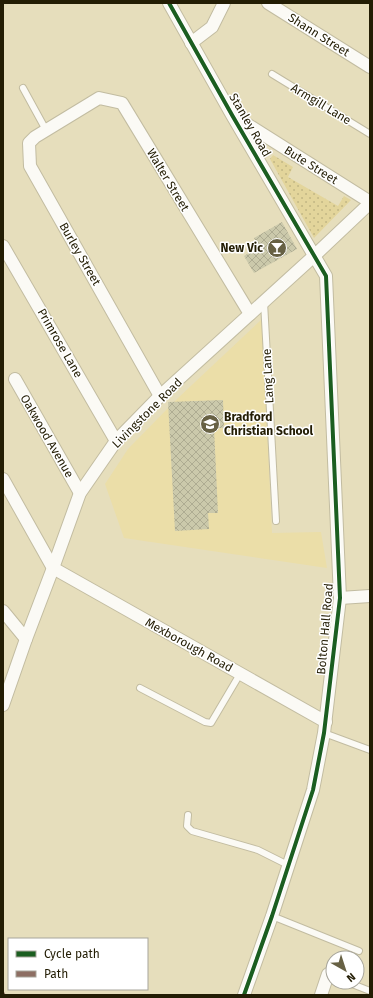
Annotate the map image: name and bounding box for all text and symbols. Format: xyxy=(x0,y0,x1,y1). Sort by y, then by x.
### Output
street label: Shann Street xyxy=(286,11,353,60)
street label: Armgill Lane xyxy=(288,81,354,127)
street label: Stanley Road xyxy=(226,91,274,159)
street label: Bute Street xyxy=(282,143,341,187)
street label: Walter Street xyxy=(144,146,193,214)
street label: Burley Street xyxy=(56,220,104,289)
bar icon: New Vic xyxy=(266,237,288,259)
place label: New Vic xyxy=(221,241,263,255)
street label: Primrose Lane xyxy=(35,306,85,380)
street label: Lang Lane xyxy=(260,348,276,404)
street label: Livingstone Road xyxy=(109,375,185,451)
street label: Oakwood Avenue xyxy=(18,392,76,480)
place label: Bradford Christian School xyxy=(224,410,314,438)
school or university icon: Bradford Christian School xyxy=(199,413,221,435)
street label: Bolton Hall Road xyxy=(314,583,336,675)
street label: Mexborough Road xyxy=(143,615,235,675)
legend xyxy=(8,938,148,990)
text: Cycle path xyxy=(44,947,100,961)
north arrow xyxy=(325,950,365,990)
text: Path xyxy=(44,967,68,981)
text: N xyxy=(344,970,358,985)

